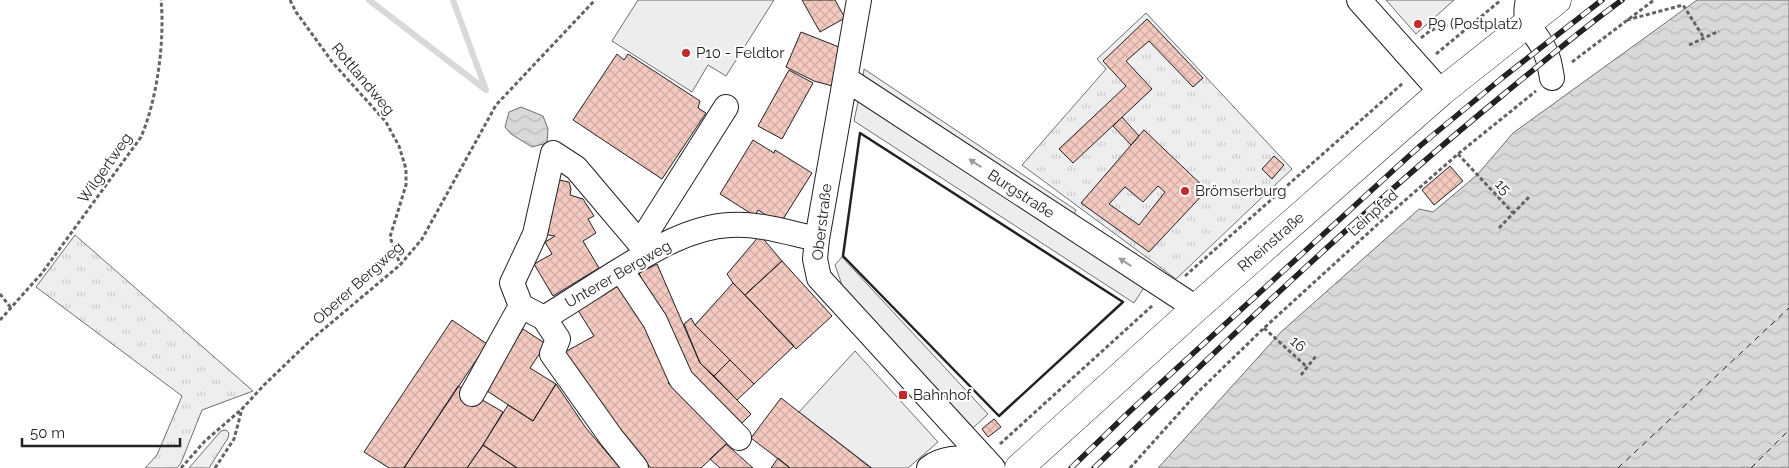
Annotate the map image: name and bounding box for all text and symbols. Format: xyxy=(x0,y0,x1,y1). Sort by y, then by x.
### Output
place label: P9 (Postplatz) xyxy=(1428,15,1522,33)
marker: P9 (Postplatz) xyxy=(1412,18,1424,30)
street label: Rottlandweg xyxy=(328,39,398,119)
place label: P10 - Feldtor xyxy=(696,44,785,62)
marker: P10 - Feldtor xyxy=(680,47,692,59)
street label: Wilgertweg xyxy=(74,129,136,207)
one-way arrow xyxy=(968,159,981,168)
street label: Burgstraße xyxy=(984,166,1058,222)
street label: 15 xyxy=(1491,176,1515,198)
street label: Oberstraße xyxy=(808,182,836,261)
place label: Brömserburg xyxy=(1195,182,1287,200)
marker: Brömserburg xyxy=(1179,185,1191,197)
street label: Leinpfad xyxy=(1344,186,1402,240)
street label: Rheinstraße xyxy=(1234,208,1308,276)
street label: Unterer Bergweg xyxy=(562,236,674,312)
street label: Oberer Bergweg xyxy=(309,238,407,328)
one-way arrow xyxy=(1119,257,1132,267)
street label: 16 xyxy=(1286,332,1310,356)
place label: Bahnhof xyxy=(913,386,972,404)
marker: Bahnhof xyxy=(897,389,909,401)
scale bar xyxy=(22,416,180,448)
text: 50 m xyxy=(30,424,65,442)

